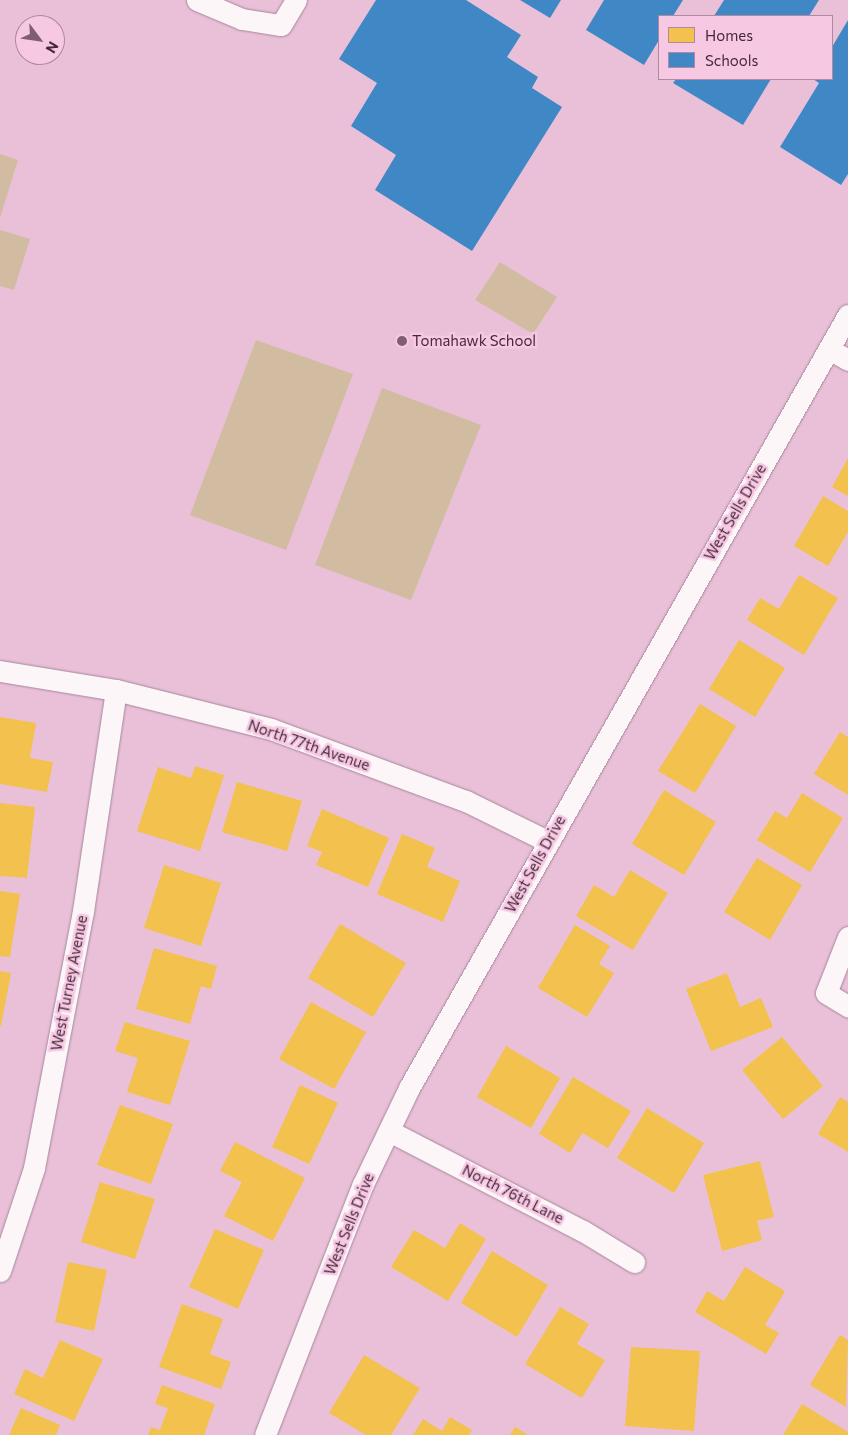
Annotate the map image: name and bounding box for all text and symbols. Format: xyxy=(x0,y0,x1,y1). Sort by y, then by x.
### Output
north arrow xyxy=(15,15,65,65)
legend xyxy=(658,15,833,80)
text: Homes xyxy=(705,26,753,44)
text: N xyxy=(42,39,62,56)
text: Schools xyxy=(705,51,758,69)
place label: Tomahawk School xyxy=(412,332,536,350)
marker: Tomahawk School xyxy=(396,335,408,347)
street label: West Sells Drive xyxy=(700,461,770,563)
street label: North 77th Avenue xyxy=(246,716,372,774)
street label: West Sells Drive xyxy=(501,812,569,916)
street label: West Turney Avenue xyxy=(47,914,91,1052)
street label: North 76th Lane xyxy=(459,1161,567,1227)
street label: West Sells Drive xyxy=(320,1170,378,1278)

